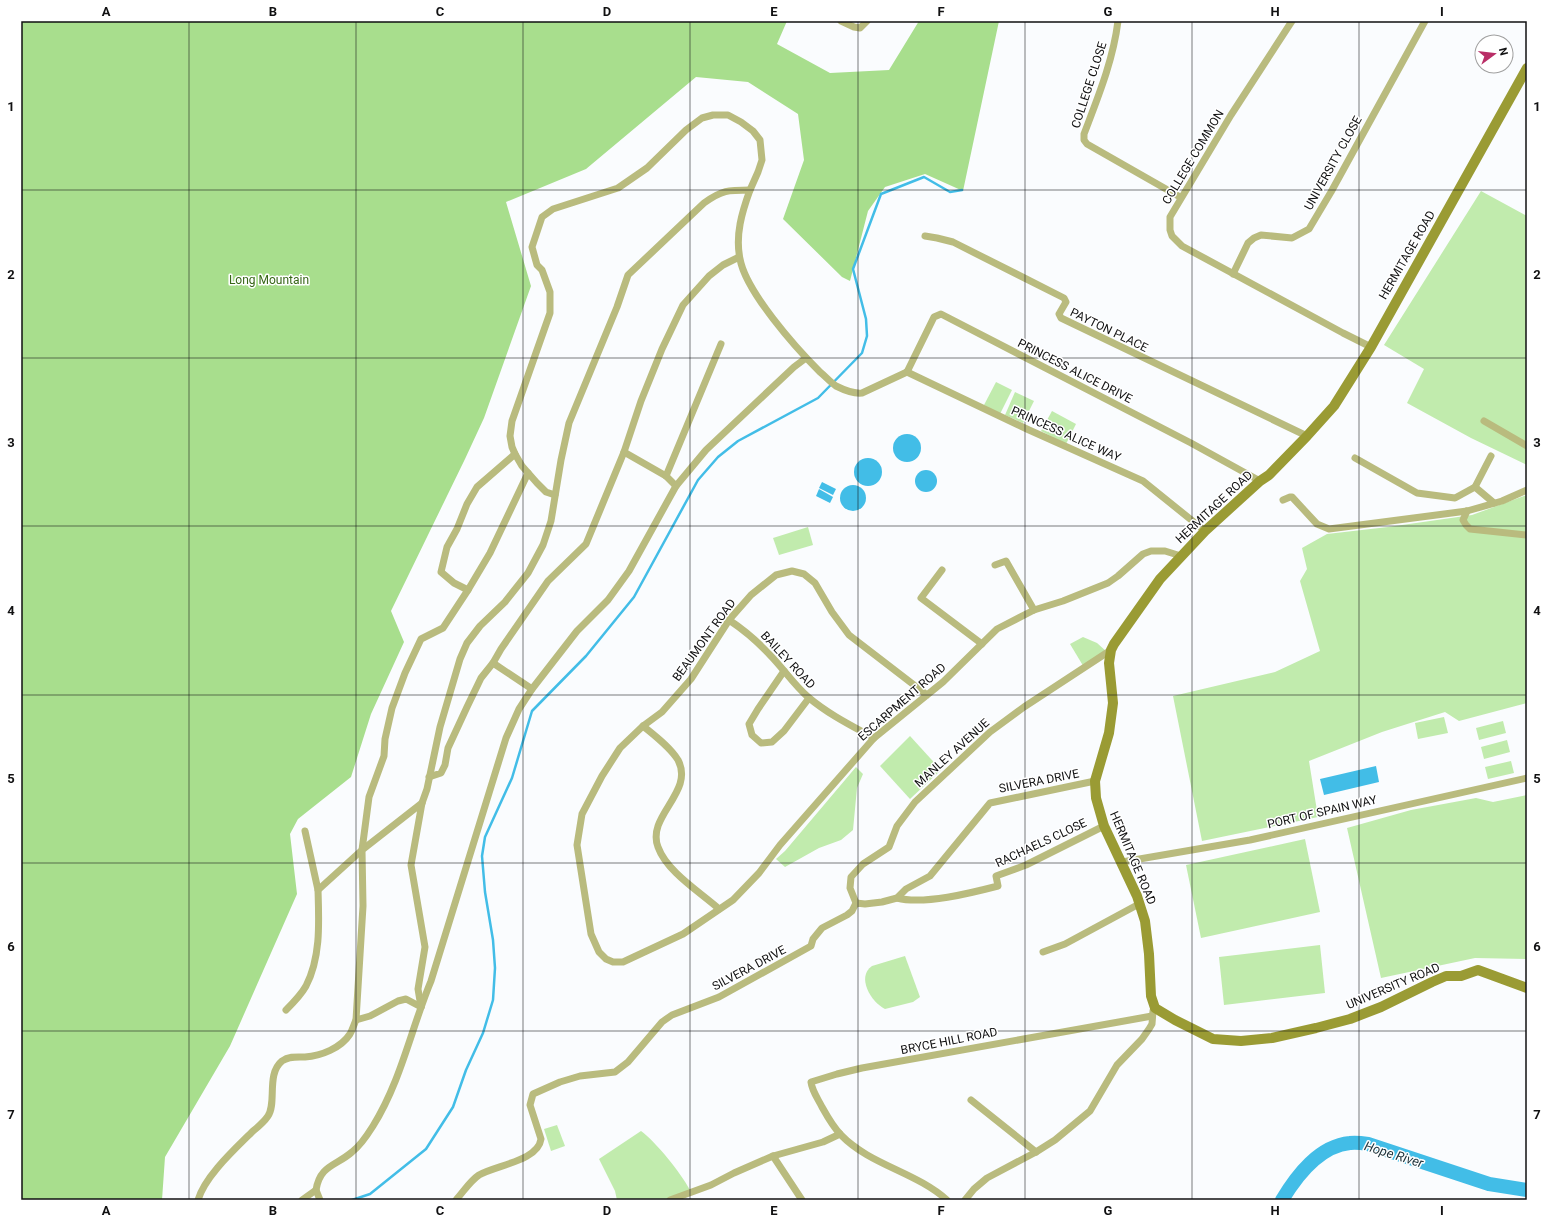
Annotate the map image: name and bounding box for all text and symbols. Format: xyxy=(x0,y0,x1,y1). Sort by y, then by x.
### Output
text: A xyxy=(102,4,111,19)
text: B xyxy=(269,4,277,19)
text: C xyxy=(436,4,445,19)
text: D xyxy=(603,4,611,19)
text: E xyxy=(770,4,778,19)
text: F xyxy=(937,4,945,19)
text: G xyxy=(1104,4,1113,19)
text: H xyxy=(1270,4,1280,19)
text: I xyxy=(1440,4,1444,19)
north arrow xyxy=(1474,34,1514,74)
street label: COLLEGE CLOSE xyxy=(1068,40,1110,130)
text: N xyxy=(1496,46,1511,57)
text: 1 xyxy=(7,99,15,114)
text: 1 xyxy=(1533,99,1541,114)
street label: COLLEGE COMMON xyxy=(1159,107,1227,207)
street label: UNIVERSITY CLOSE xyxy=(1301,113,1365,212)
street label: HERMITAGE ROAD xyxy=(1376,208,1438,302)
text: 2 xyxy=(7,267,15,282)
text: 2 xyxy=(1533,267,1541,282)
park label: Long Mountain xyxy=(229,273,309,287)
street label: PAYTON PLACE xyxy=(1068,305,1150,355)
street label: PRINCESS ALICE DRIVE xyxy=(1015,336,1135,406)
street label: PRINCESS ALICE WAY xyxy=(1009,403,1124,465)
text: 3 xyxy=(7,435,15,450)
text: 3 xyxy=(1533,435,1541,450)
street label: HERMITAGE ROAD xyxy=(1173,468,1255,546)
street label: BEAUMONT ROAD xyxy=(670,596,739,684)
text: 4 xyxy=(7,603,15,618)
text: 4 xyxy=(1533,603,1541,618)
street label: BAILEY ROAD xyxy=(758,628,818,692)
street label: ESCARPMENT ROAD xyxy=(855,660,949,744)
street label: MANLEY AVENUE xyxy=(912,716,992,790)
street label: SILVERA DRIVE xyxy=(998,766,1081,796)
text: 5 xyxy=(7,771,15,786)
text: 5 xyxy=(1533,771,1541,786)
street label: PORT OF SPAIN WAY xyxy=(1266,792,1379,831)
street label: HERMITAGE ROAD xyxy=(1107,809,1159,907)
street label: RACHAELS CLOSE xyxy=(993,816,1089,870)
text: 6 xyxy=(7,939,15,954)
text: 6 xyxy=(1533,939,1541,954)
street label: SILVERA DRIVE xyxy=(710,943,788,993)
street label: UNIVERSITY ROAD xyxy=(1344,960,1442,1012)
street label: BRYCE HILL ROAD xyxy=(899,1025,999,1057)
text: 7 xyxy=(7,1107,15,1122)
text: 7 xyxy=(1533,1107,1541,1122)
water label: Hope River xyxy=(1363,1138,1426,1171)
text: A xyxy=(102,1203,111,1218)
text: B xyxy=(269,1203,277,1218)
text: C xyxy=(436,1203,445,1218)
text: D xyxy=(603,1203,611,1218)
text: E xyxy=(770,1203,778,1218)
text: F xyxy=(937,1203,945,1218)
text: G xyxy=(1104,1203,1113,1218)
text: H xyxy=(1270,1203,1280,1218)
text: I xyxy=(1440,1203,1444,1218)

